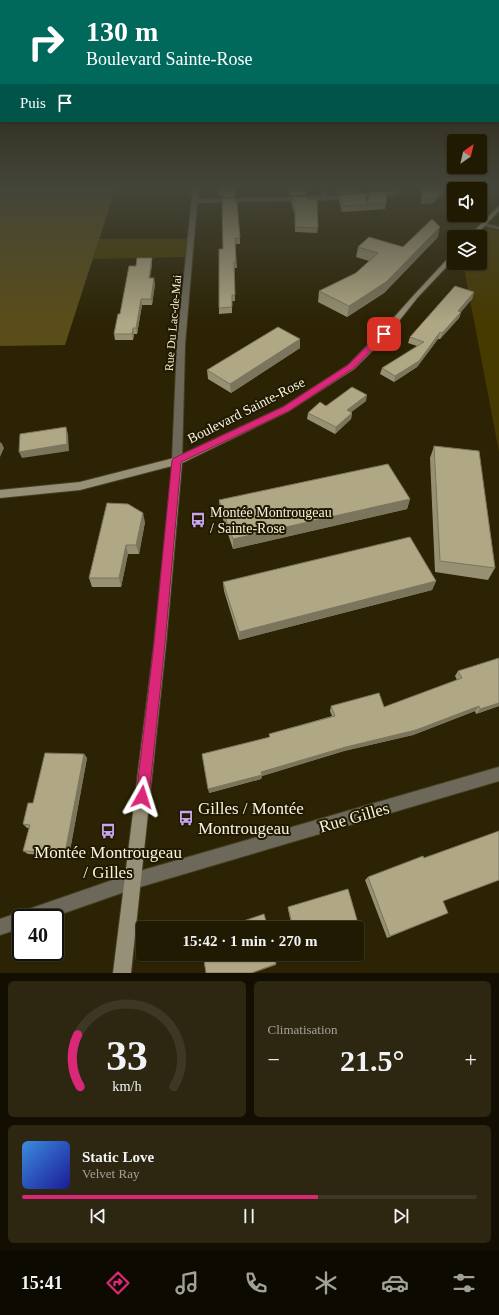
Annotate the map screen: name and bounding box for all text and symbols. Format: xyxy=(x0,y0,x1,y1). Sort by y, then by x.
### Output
icon: right xyxy=(20,16,72,68)
text: 130 m xyxy=(86,16,158,47)
text: Boulevard Sainte-Rose xyxy=(86,49,252,69)
icon: arrive xyxy=(54,92,76,114)
text: Puis xyxy=(20,95,46,111)
north arrow xyxy=(447,134,487,174)
map controls xyxy=(447,134,487,270)
button: sound xyxy=(447,182,487,222)
button: layers xyxy=(447,230,487,270)
street label: Rue Du Lac-de-Mai xyxy=(162,274,184,372)
pin xyxy=(367,317,401,351)
icon: arrive xyxy=(373,323,395,345)
street label: Boulevard Sainte-Rose xyxy=(185,374,307,447)
place label: Montée Montrougeau / Sainte-Rose xyxy=(210,505,332,536)
bus stop icon: Montée Montrougeau / Sainte-Rose xyxy=(189,511,207,529)
position arrow xyxy=(121,776,163,818)
street label: Rue Gilles xyxy=(317,798,391,837)
place label: Gilles / Montée Montrougeau xyxy=(198,799,304,838)
bus stop icon: Gilles / Montée Montrougeau xyxy=(177,809,195,827)
bus stop icon: Montée Montrougeau / Gilles xyxy=(99,822,117,840)
place label: Montée Montrougeau / Gilles xyxy=(34,843,182,882)
speed limit sign: 40 xyxy=(12,909,64,961)
text: 15:42 · 1 min · 270 m xyxy=(183,933,318,949)
text: Climatisation xyxy=(268,1022,338,1037)
text: 33 xyxy=(106,1033,148,1079)
text: 21.5° xyxy=(340,1044,405,1077)
text: − xyxy=(268,1047,280,1072)
text: + xyxy=(465,1047,477,1072)
text: km/h xyxy=(112,1078,141,1094)
text: Static Love xyxy=(82,1149,154,1165)
text: Velvet Ray xyxy=(82,1166,139,1181)
icon: previous xyxy=(87,1205,109,1227)
icon: pause xyxy=(238,1205,260,1227)
icon: next xyxy=(390,1205,412,1227)
icon: directions xyxy=(104,1269,132,1297)
icon: music xyxy=(173,1269,201,1297)
icon: phone xyxy=(242,1269,270,1297)
icon: climate xyxy=(312,1269,340,1297)
icon: car xyxy=(381,1269,409,1297)
icon: filters xyxy=(450,1269,478,1297)
text: 15:41 xyxy=(21,1273,63,1293)

